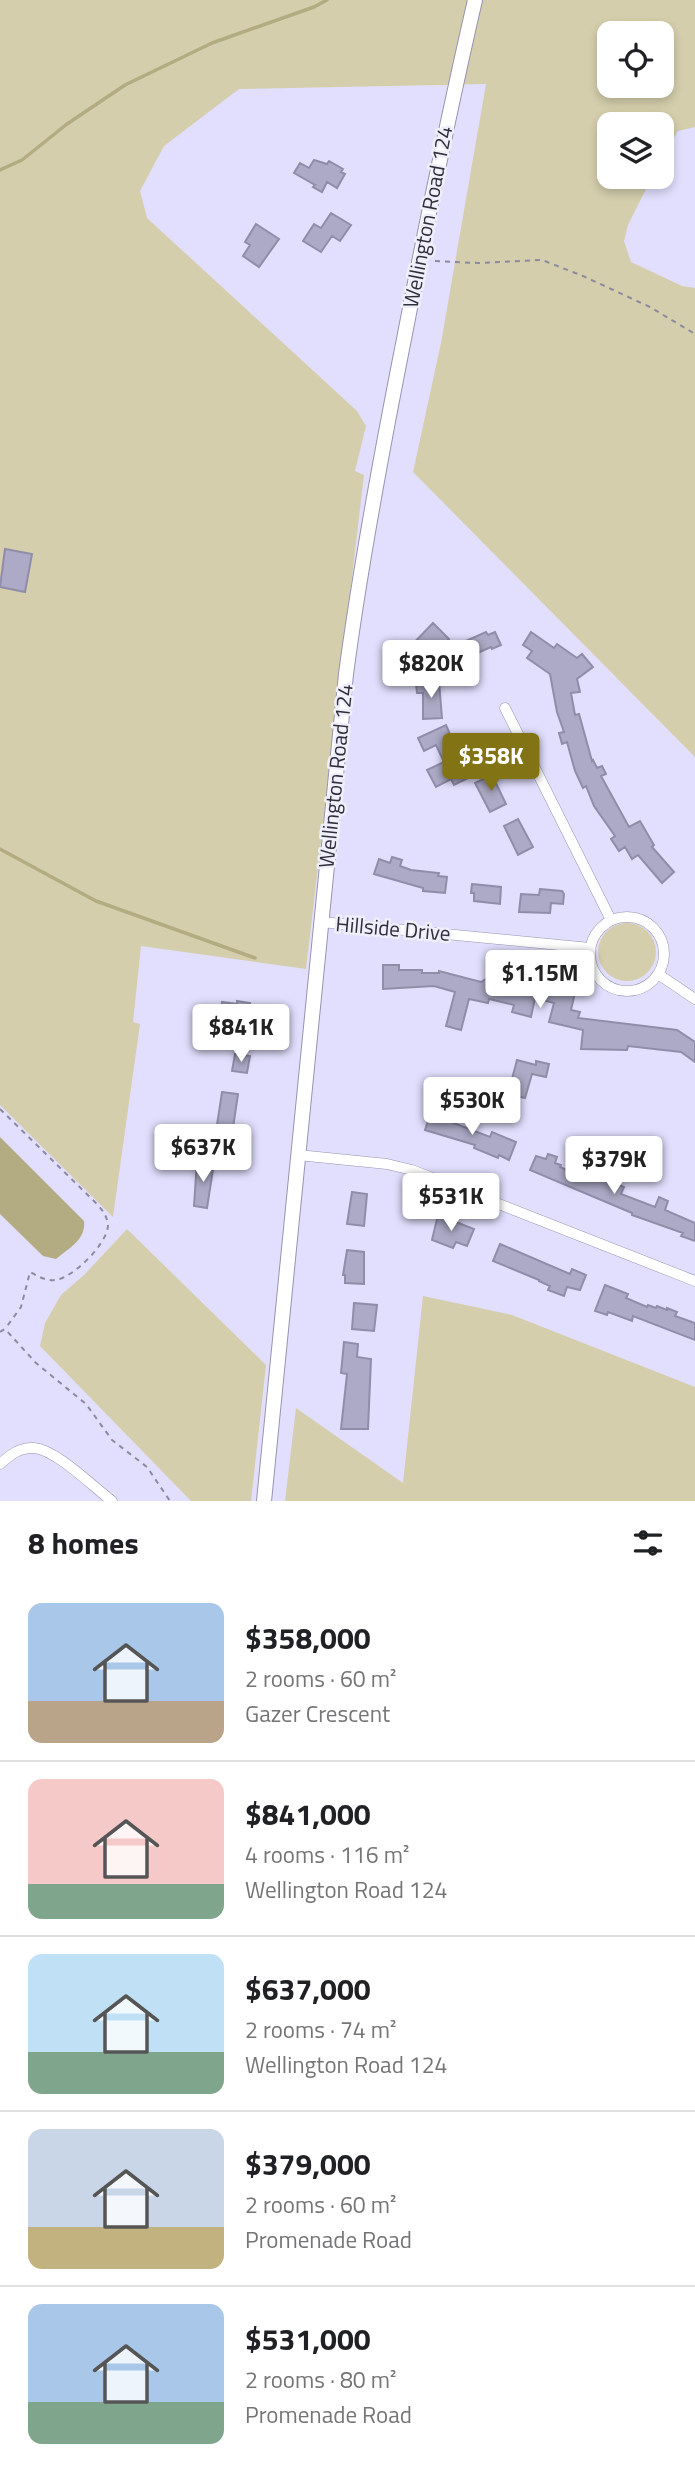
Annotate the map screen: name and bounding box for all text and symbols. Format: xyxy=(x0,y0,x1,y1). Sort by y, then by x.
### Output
map controls xyxy=(597,21,674,189)
button: locate xyxy=(597,21,674,98)
button: layers xyxy=(597,112,674,189)
street label: Wellington Road 124 xyxy=(394,123,460,311)
pin: $820K xyxy=(382,640,480,700)
text: $820K xyxy=(398,645,464,680)
street label: Wellington Road 124 xyxy=(309,682,361,870)
pin: $358K xyxy=(442,734,540,793)
text: $358K xyxy=(458,738,524,773)
street label: Hillside Drive xyxy=(334,907,452,949)
pin: $1.15M xyxy=(483,950,597,1010)
text: $1.15M xyxy=(501,955,579,990)
pin: $841K xyxy=(192,1004,290,1064)
text: $841K xyxy=(208,1009,274,1044)
pin: $530K xyxy=(423,1078,521,1137)
text: $530K xyxy=(439,1082,505,1117)
pin: $637K xyxy=(154,1124,252,1184)
text: $637K xyxy=(170,1129,236,1164)
pin: $379K xyxy=(565,1136,663,1196)
text: $379K xyxy=(581,1141,647,1176)
pin: $531K xyxy=(402,1174,500,1233)
text: $531K xyxy=(418,1178,484,1213)
text: 8 homes xyxy=(28,1520,139,1566)
icon: filters xyxy=(629,1524,667,1562)
text: $358,000 xyxy=(245,1615,371,1661)
icon: home xyxy=(84,1631,168,1715)
text: 2 rooms · 60 m² xyxy=(245,1661,396,1696)
text: Gazer Crescent xyxy=(245,1696,390,1731)
text: $841,000 xyxy=(245,1791,371,1837)
icon: home xyxy=(84,1807,168,1891)
text: 4 rooms · 116 m² xyxy=(245,1837,409,1872)
text: Wellington Road 124 xyxy=(245,1872,448,1907)
text: $637,000 xyxy=(245,1966,371,2012)
icon: home xyxy=(84,1982,168,2066)
text: 2 rooms · 74 m² xyxy=(245,2012,396,2047)
text: Wellington Road 124 xyxy=(245,2047,448,2082)
text: $379,000 xyxy=(245,2141,371,2187)
icon: home xyxy=(84,2157,168,2241)
text: 2 rooms · 60 m² xyxy=(245,2187,396,2222)
text: Promenade Road xyxy=(245,2222,412,2257)
text: $531,000 xyxy=(245,2316,371,2362)
icon: home xyxy=(84,2332,168,2416)
text: 2 rooms · 80 m² xyxy=(245,2362,396,2397)
text: Promenade Road xyxy=(245,2397,412,2432)

